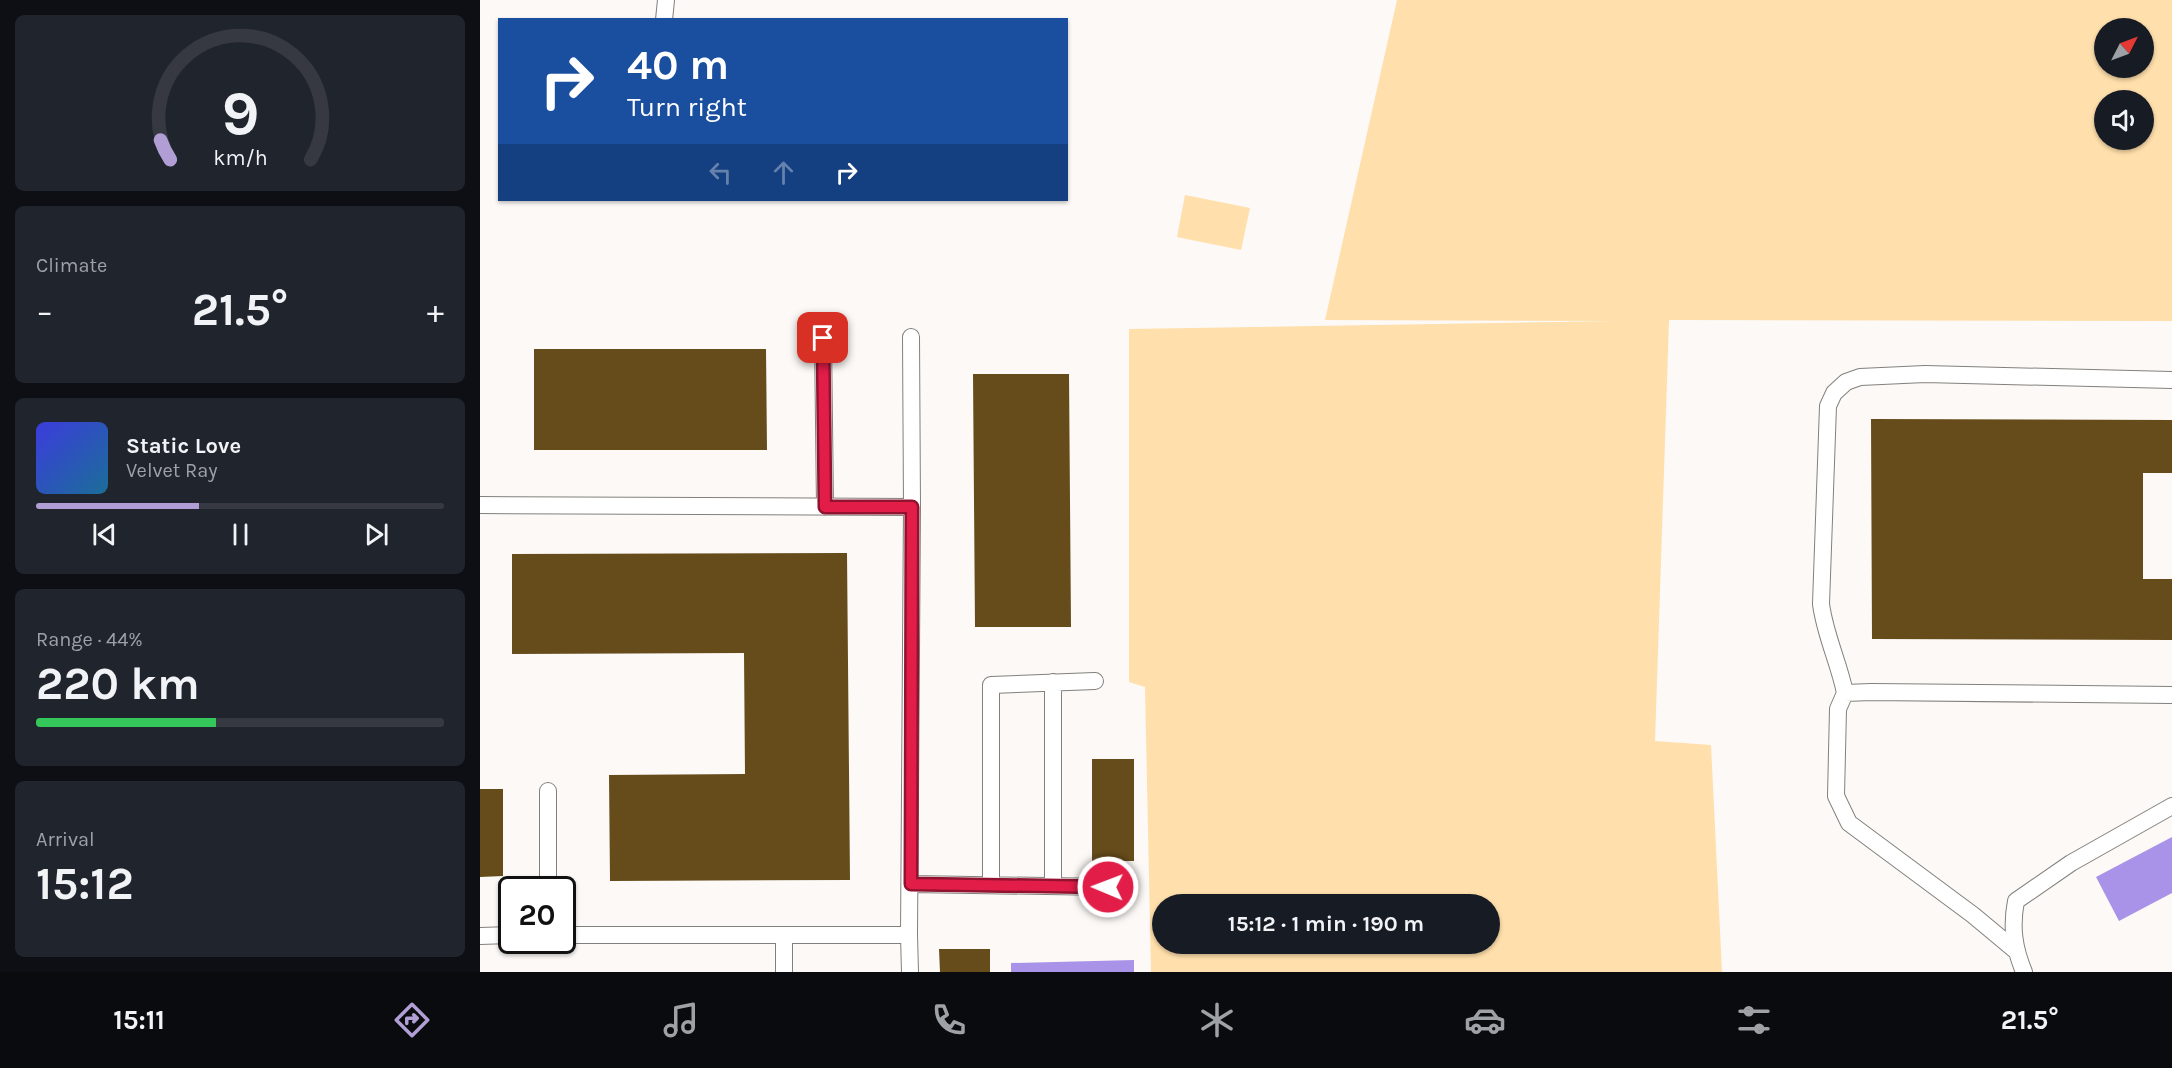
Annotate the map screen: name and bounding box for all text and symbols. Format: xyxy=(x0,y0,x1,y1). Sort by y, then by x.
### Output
north arrow xyxy=(2094,18,2154,78)
map controls xyxy=(2094,18,2154,150)
text: 40 m xyxy=(627,40,729,90)
icon: right xyxy=(528,42,606,120)
text: 9 xyxy=(221,77,259,150)
button: sound xyxy=(2094,90,2154,150)
text: Turn right xyxy=(627,91,747,123)
text: km/h xyxy=(213,146,267,171)
icon: left xyxy=(704,156,737,189)
icon: ahead xyxy=(767,156,800,189)
icon: right xyxy=(830,156,863,189)
text: Climate xyxy=(36,254,107,277)
text: 21.5° xyxy=(192,284,288,336)
text: − xyxy=(36,292,53,330)
text: + xyxy=(427,292,444,330)
pin xyxy=(797,312,848,363)
icon: arrive xyxy=(806,321,839,354)
text: Static Love xyxy=(126,433,241,459)
text: Velvet Ray xyxy=(126,459,218,482)
icon: previous xyxy=(88,518,121,551)
icon: pause xyxy=(224,518,257,551)
icon: next xyxy=(360,518,393,551)
text: Range · 44% xyxy=(36,628,143,651)
text: 220 km xyxy=(36,658,200,710)
text: Arrival xyxy=(36,828,95,851)
position arrow xyxy=(1076,855,1140,919)
text: 15:12 xyxy=(36,858,134,910)
speed limit sign: 20 xyxy=(498,876,576,954)
text: 15:12 · 1 min · 190 m xyxy=(1228,911,1424,937)
icon: directions xyxy=(391,999,433,1041)
icon: music xyxy=(660,999,702,1041)
icon: phone xyxy=(928,999,970,1041)
icon: climate xyxy=(1196,999,1238,1041)
icon: car xyxy=(1464,999,1506,1041)
icon: filters xyxy=(1733,999,1775,1041)
text: 15:11 xyxy=(113,1004,165,1036)
text: 21.5° xyxy=(2001,1004,2059,1036)

